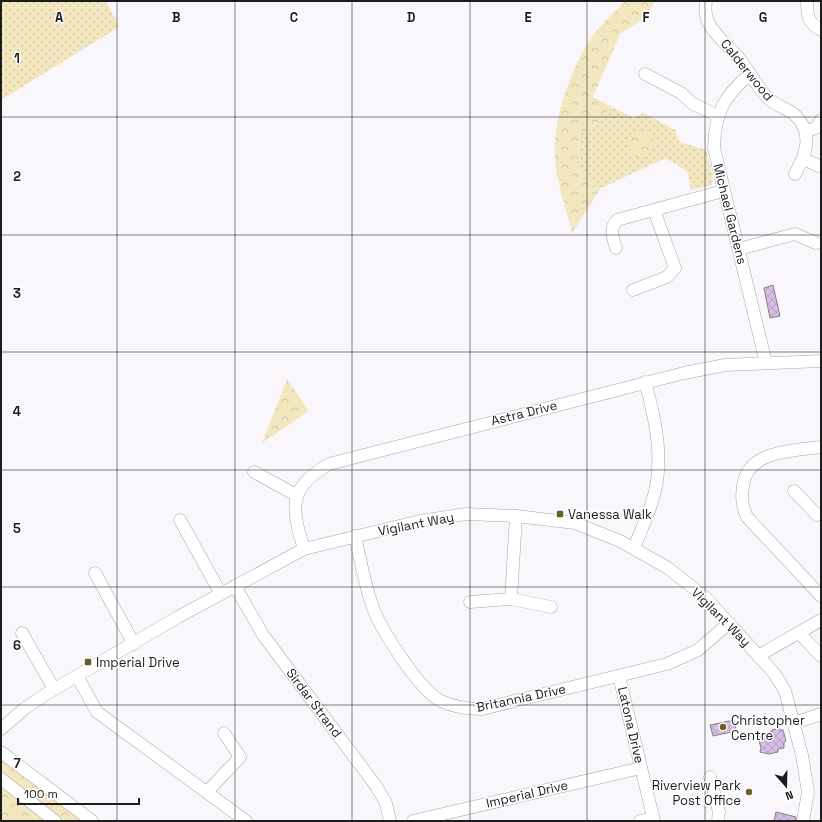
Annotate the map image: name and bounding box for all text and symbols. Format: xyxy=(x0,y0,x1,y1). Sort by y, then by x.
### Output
text: A xyxy=(55,9,64,26)
text: B xyxy=(172,9,181,26)
text: C xyxy=(290,9,298,26)
text: D xyxy=(407,9,416,26)
text: E xyxy=(524,9,532,26)
text: F xyxy=(643,9,650,26)
text: G xyxy=(759,9,767,26)
street label: Calderwood xyxy=(717,36,777,104)
text: 1 xyxy=(14,50,20,67)
street label: Michael Gardens xyxy=(709,162,751,266)
text: 2 xyxy=(13,168,21,185)
text: 3 xyxy=(13,285,21,302)
street label: Astra Drive xyxy=(489,397,559,429)
text: 4 xyxy=(13,403,21,420)
place label: Vanessa Walk xyxy=(568,506,652,523)
street label: Vigilant Way xyxy=(377,508,455,540)
marker: Vanessa Walk xyxy=(555,509,565,519)
text: 5 xyxy=(13,520,21,537)
street label: Vigilant Way xyxy=(688,584,754,650)
text: 6 xyxy=(13,637,21,654)
place label: Imperial Drive xyxy=(96,654,180,671)
marker: Imperial Drive xyxy=(83,657,93,667)
street label: Sirdar Strand xyxy=(282,665,346,741)
street label: Britannia Drive xyxy=(475,680,567,716)
street label: Latona Drive xyxy=(614,685,648,765)
place label: Christopher Centre xyxy=(731,712,805,744)
marker: Christopher Centre xyxy=(718,722,728,732)
text: 7 xyxy=(13,755,21,772)
north arrow xyxy=(766,766,806,806)
street label: Imperial Drive xyxy=(484,776,570,812)
place label: Riverview Park Post Office xyxy=(652,777,741,809)
scale bar xyxy=(18,780,139,806)
text: 100 m xyxy=(24,786,58,802)
marker: Riverview Park Post Office xyxy=(744,787,754,797)
text: N xyxy=(784,788,795,803)

